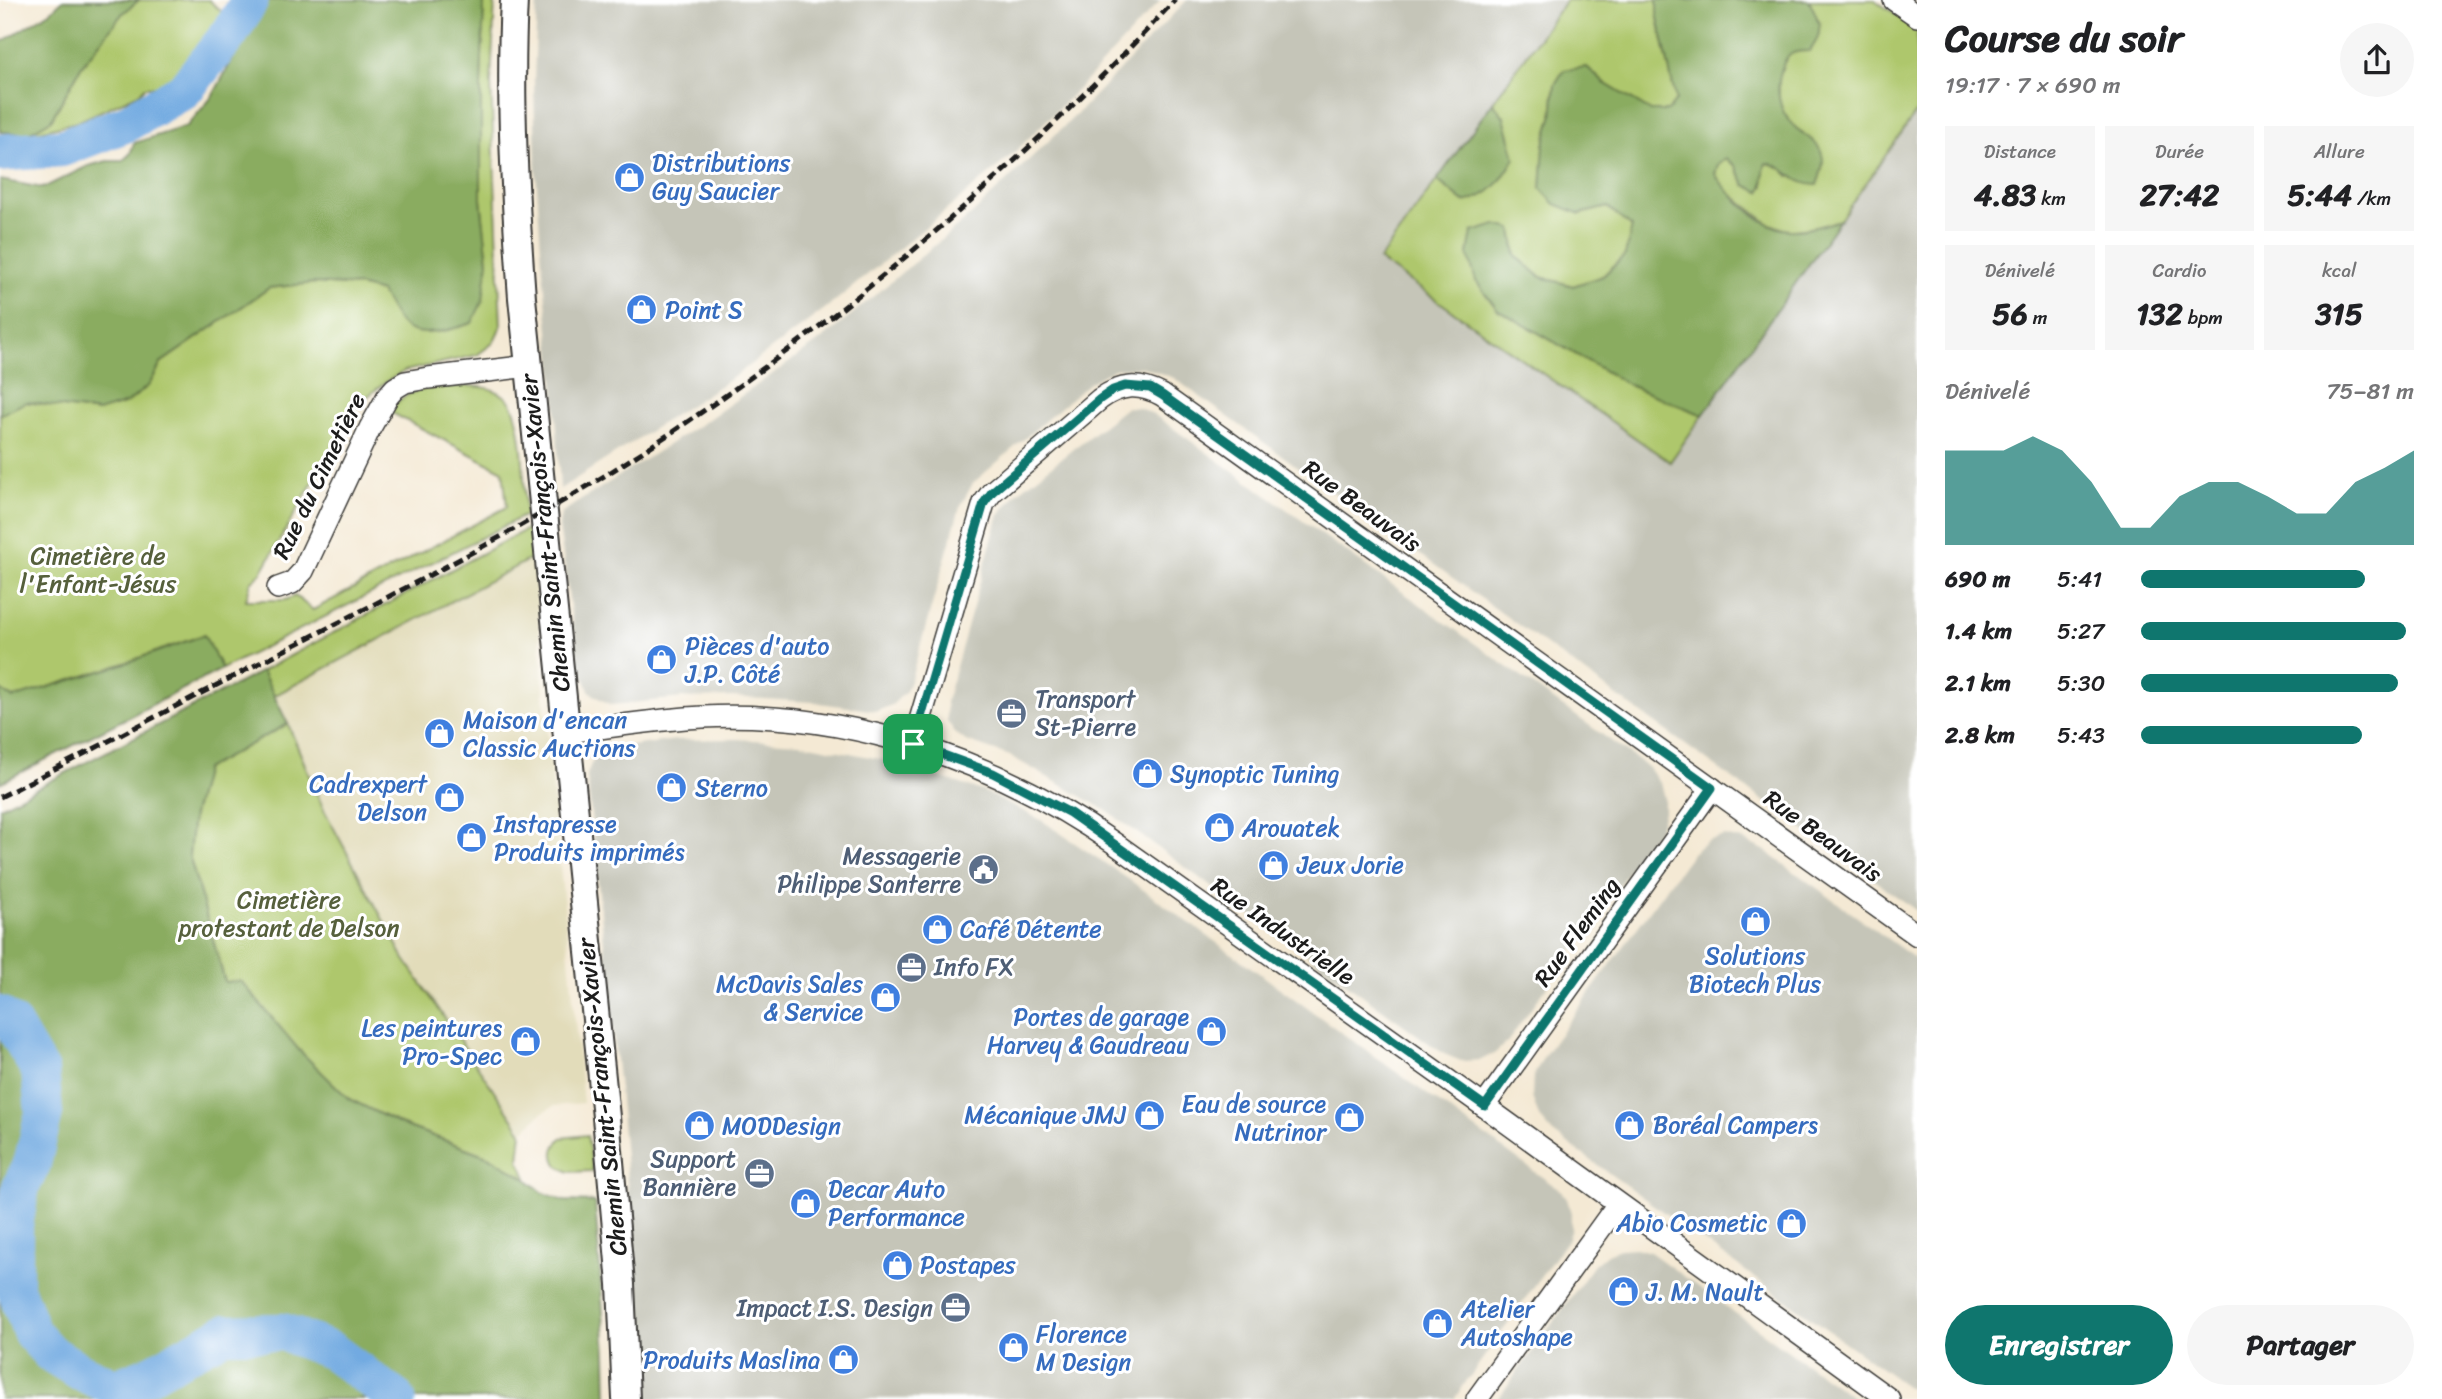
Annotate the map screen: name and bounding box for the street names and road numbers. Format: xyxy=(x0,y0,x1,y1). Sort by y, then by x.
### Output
street label: Chemin Saint-François-Xavier xyxy=(507,370,583,694)
street label: Rue du Cimetière xyxy=(260,385,378,567)
street label: Rue Beauvais xyxy=(1294,448,1430,564)
street label: Rue Beauvais xyxy=(1755,778,1891,894)
street label: Rue Industrielle xyxy=(1202,866,1364,997)
street label: Rue Fleming xyxy=(1522,868,1632,996)
street label: Chemin Saint-François-Xavier xyxy=(564,934,640,1258)

